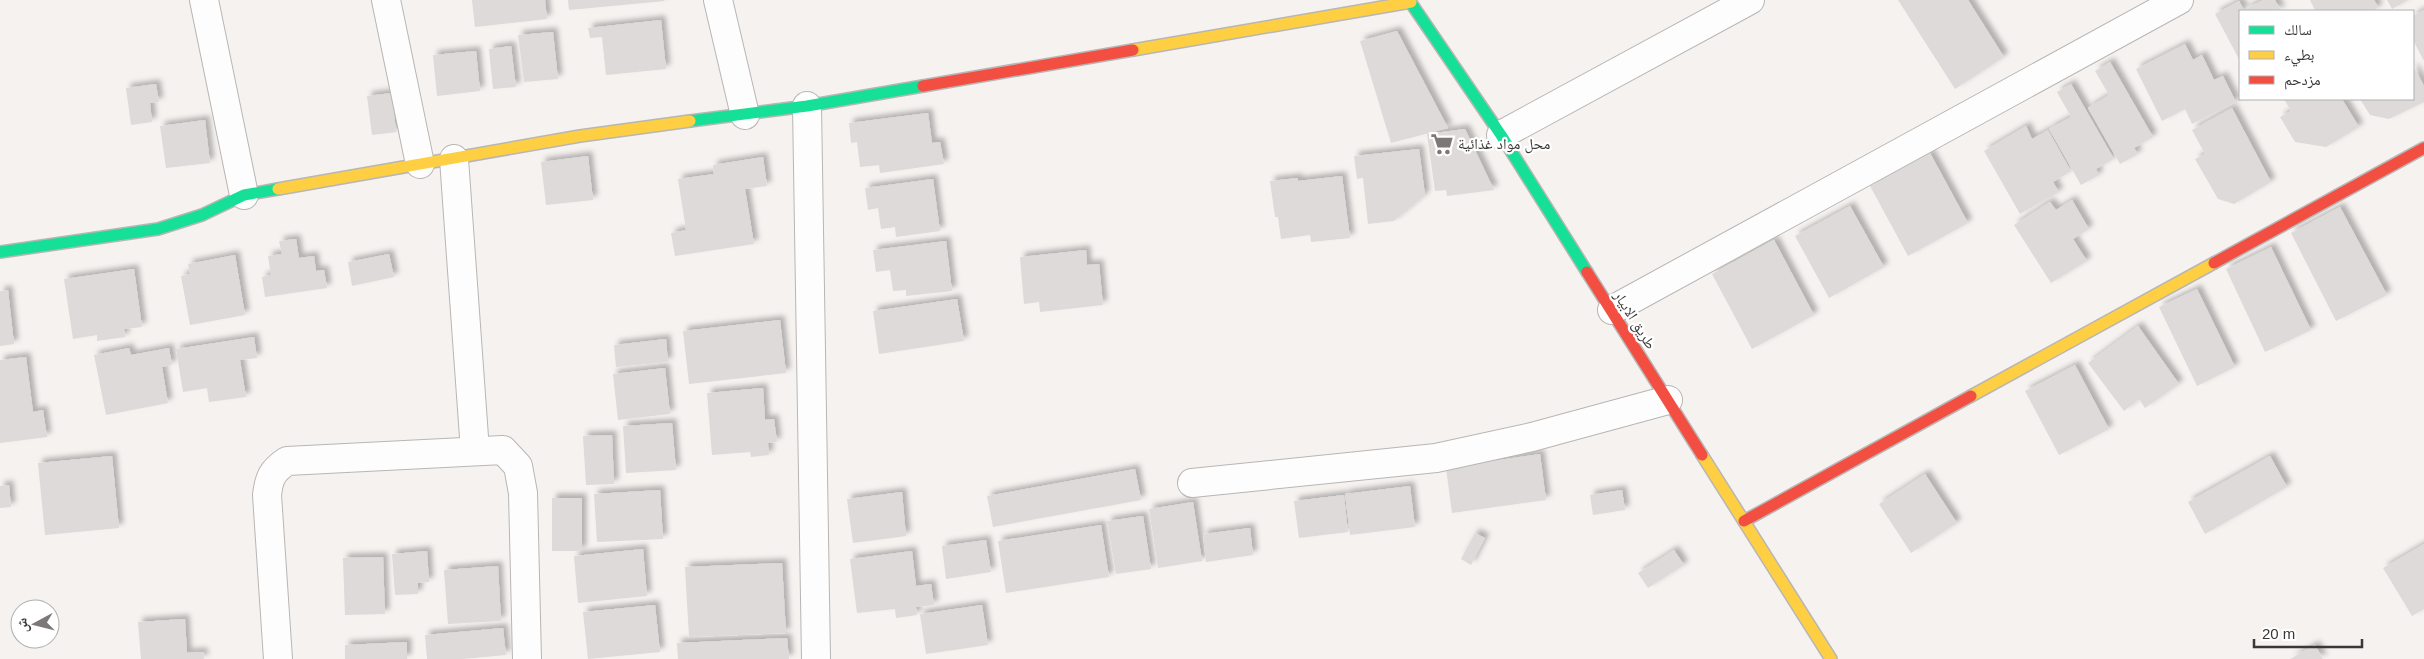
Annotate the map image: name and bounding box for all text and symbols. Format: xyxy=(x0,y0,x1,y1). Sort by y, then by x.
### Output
legend xyxy=(2239,10,2414,100)
text: سالك xyxy=(2284,21,2312,38)
text: بطيء xyxy=(2284,46,2314,67)
text: مزدحم xyxy=(2284,71,2321,90)
supermarket icon: محل مواد غذائية xyxy=(1429,131,1455,157)
place label: محل مواد غذائية xyxy=(1458,135,1550,154)
street label: طريق الابيار xyxy=(1609,287,1660,353)
north arrow xyxy=(10,599,60,649)
scale bar xyxy=(2254,616,2362,648)
text: ش xyxy=(13,617,32,634)
text: 20 m xyxy=(2262,625,2295,642)

